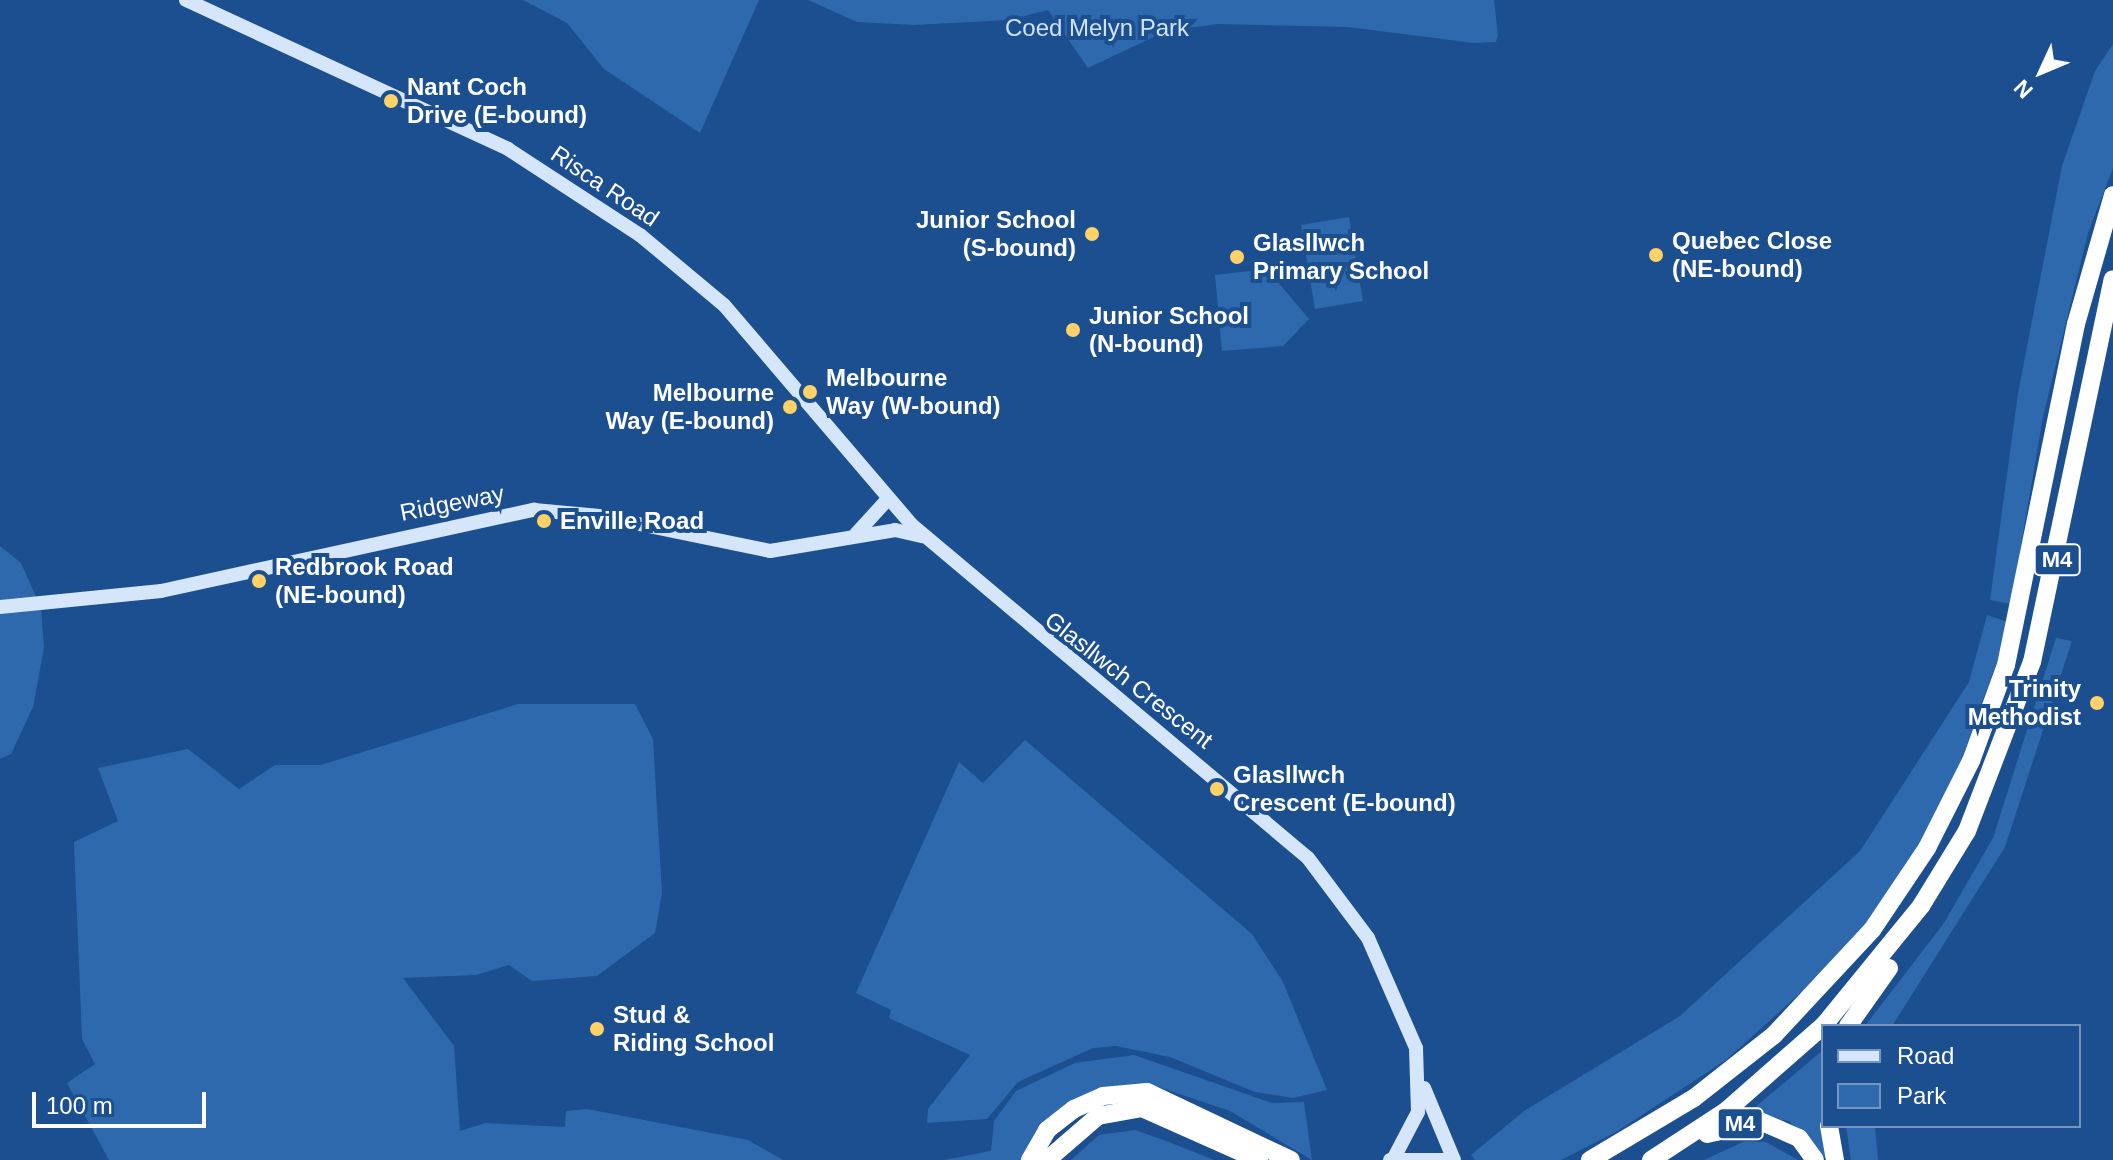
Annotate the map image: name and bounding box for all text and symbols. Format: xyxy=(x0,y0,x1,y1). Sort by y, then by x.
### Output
park label: Coed Melyn Park xyxy=(1005,14,1189,42)
north arrow xyxy=(2001,32,2081,112)
place label: Nant Coch Drive (E-bound) xyxy=(407,73,587,129)
text: N xyxy=(2009,75,2038,103)
marker: Nant Coch Drive (E-bound) xyxy=(382,92,400,110)
street label: Risca Road xyxy=(546,139,664,233)
place label: Junior School (S-bound) xyxy=(916,206,1076,262)
marker: Junior School (S-bound) xyxy=(1083,225,1101,243)
place label: Quebec Close (NE-bound) xyxy=(1672,227,1832,283)
place label: Glasllwch Primary School xyxy=(1253,229,1429,285)
marker: Quebec Close (NE-bound) xyxy=(1647,246,1665,264)
marker: Glasllwch Primary School xyxy=(1228,248,1246,266)
place label: Junior School (N-bound) xyxy=(1089,302,1249,358)
marker: Junior School (N-bound) xyxy=(1064,321,1082,339)
place label: Melbourne Way (W-bound) xyxy=(826,364,1001,420)
place label: Melbourne Way (E-bound) xyxy=(606,379,774,435)
marker: Melbourne Way (W-bound) xyxy=(801,383,819,401)
marker: Melbourne Way (E-bound) xyxy=(781,398,799,416)
street label: Ridgeway xyxy=(398,479,506,527)
place label: Enville Road xyxy=(560,507,704,535)
marker: Enville Road xyxy=(535,512,553,530)
road number: M4 xyxy=(2033,542,2081,578)
place label: Redbrook Road (NE-bound) xyxy=(275,553,454,609)
marker: Redbrook Road (NE-bound) xyxy=(250,572,268,590)
street label: Glasllwch Crescent xyxy=(1039,605,1219,755)
place label: Trinity Methodist xyxy=(1968,675,2081,731)
marker: Trinity Methodist xyxy=(2088,694,2106,712)
place label: Glasllwch Crescent (E-bound) xyxy=(1233,761,1456,817)
marker: Glasllwch Crescent (E-bound) xyxy=(1208,780,1226,798)
place label: Stud & Riding School xyxy=(613,1001,774,1057)
marker: Stud & Riding School xyxy=(588,1020,606,1038)
legend xyxy=(1821,1024,2081,1128)
text: Road xyxy=(1897,1042,1954,1069)
scale bar xyxy=(36,1076,210,1126)
text: Park xyxy=(1897,1082,1946,1109)
text: 100 m xyxy=(46,1092,113,1119)
road number: M4 xyxy=(1716,1106,1764,1142)

